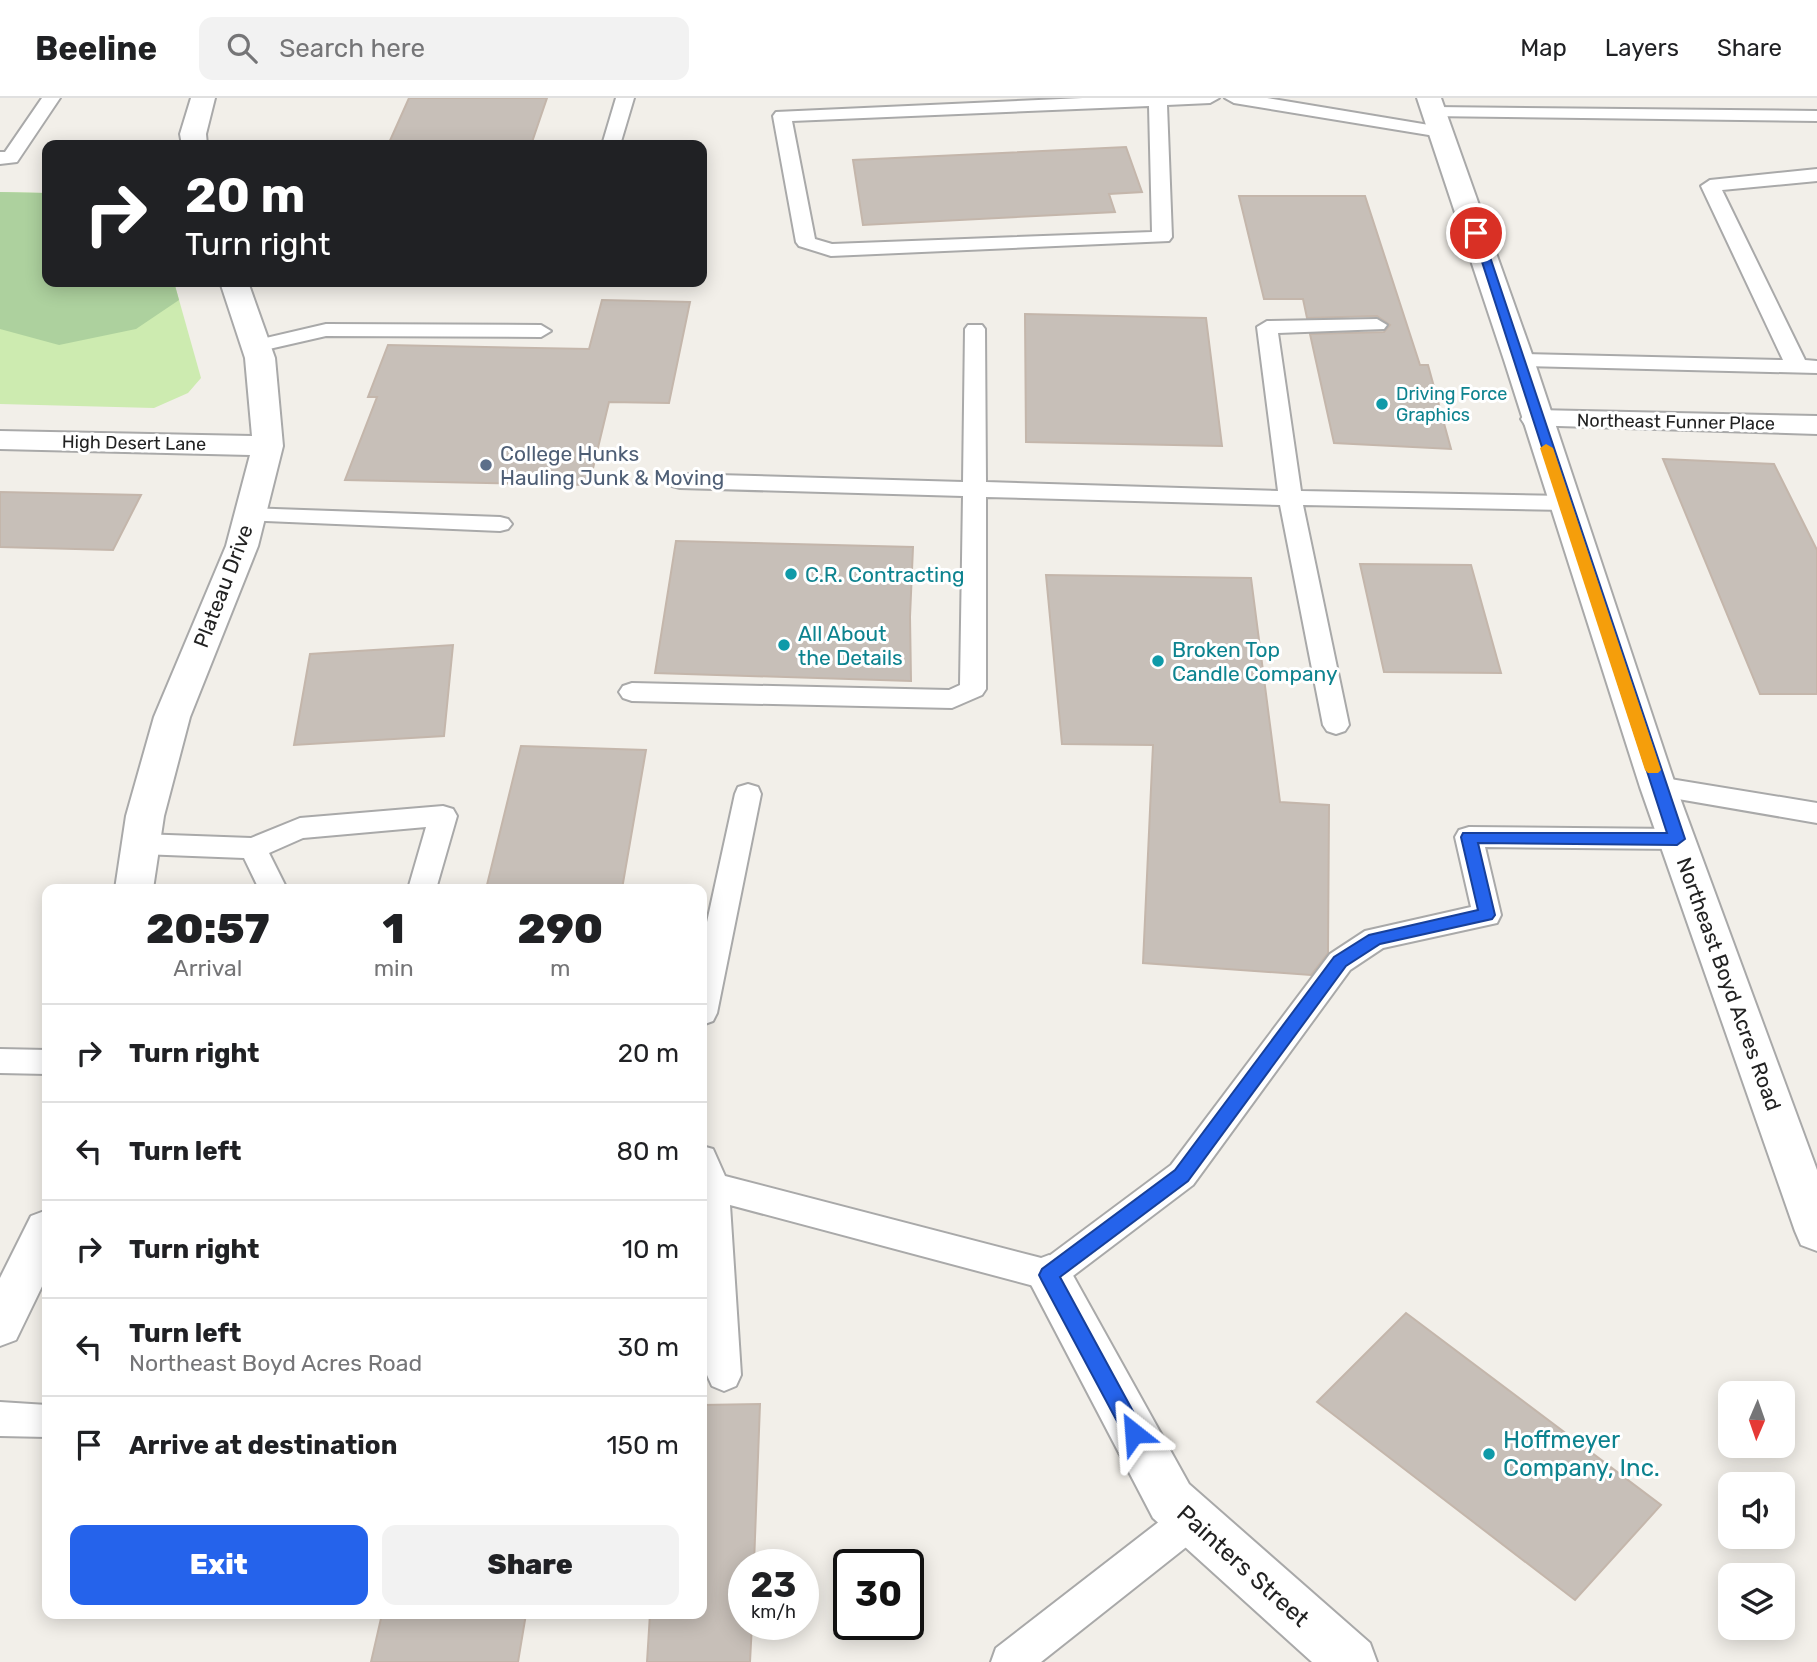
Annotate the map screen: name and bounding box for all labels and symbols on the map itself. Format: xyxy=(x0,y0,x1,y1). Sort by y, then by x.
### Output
pin xyxy=(1446,203,1506,263)
place label: Driving Force Graphics xyxy=(1396,383,1507,426)
marker: Driving Force Graphics xyxy=(1374,396,1390,412)
street label: Northeast Funner Place xyxy=(1577,409,1775,435)
street label: High Desert Lane xyxy=(62,431,206,455)
place label: College Hunks Hauling Junk & Moving xyxy=(500,441,724,490)
marker: College Hunks Hauling Junk & Moving xyxy=(478,457,494,473)
street label: Plateau Drive xyxy=(188,521,258,651)
place label: C.R. Contracting xyxy=(805,562,964,587)
marker: C.R. Contracting xyxy=(783,566,799,582)
place label: All About the Details xyxy=(798,621,903,670)
marker: All About the Details xyxy=(776,637,792,653)
place label: Broken Top Candle Company xyxy=(1172,637,1338,686)
marker: Broken Top Candle Company xyxy=(1150,653,1166,669)
street label: Northeast Boyd Acres Road xyxy=(1671,854,1787,1114)
north arrow xyxy=(1718,1381,1796,1458)
position arrow xyxy=(1097,1396,1171,1470)
place label: Hoffmeyer Company, Inc. xyxy=(1503,1426,1660,1482)
marker: Hoffmeyer Company, Inc. xyxy=(1481,1446,1497,1462)
street label: Painters Street xyxy=(1171,1499,1315,1633)
speed limit sign: 30 xyxy=(833,1549,924,1640)

